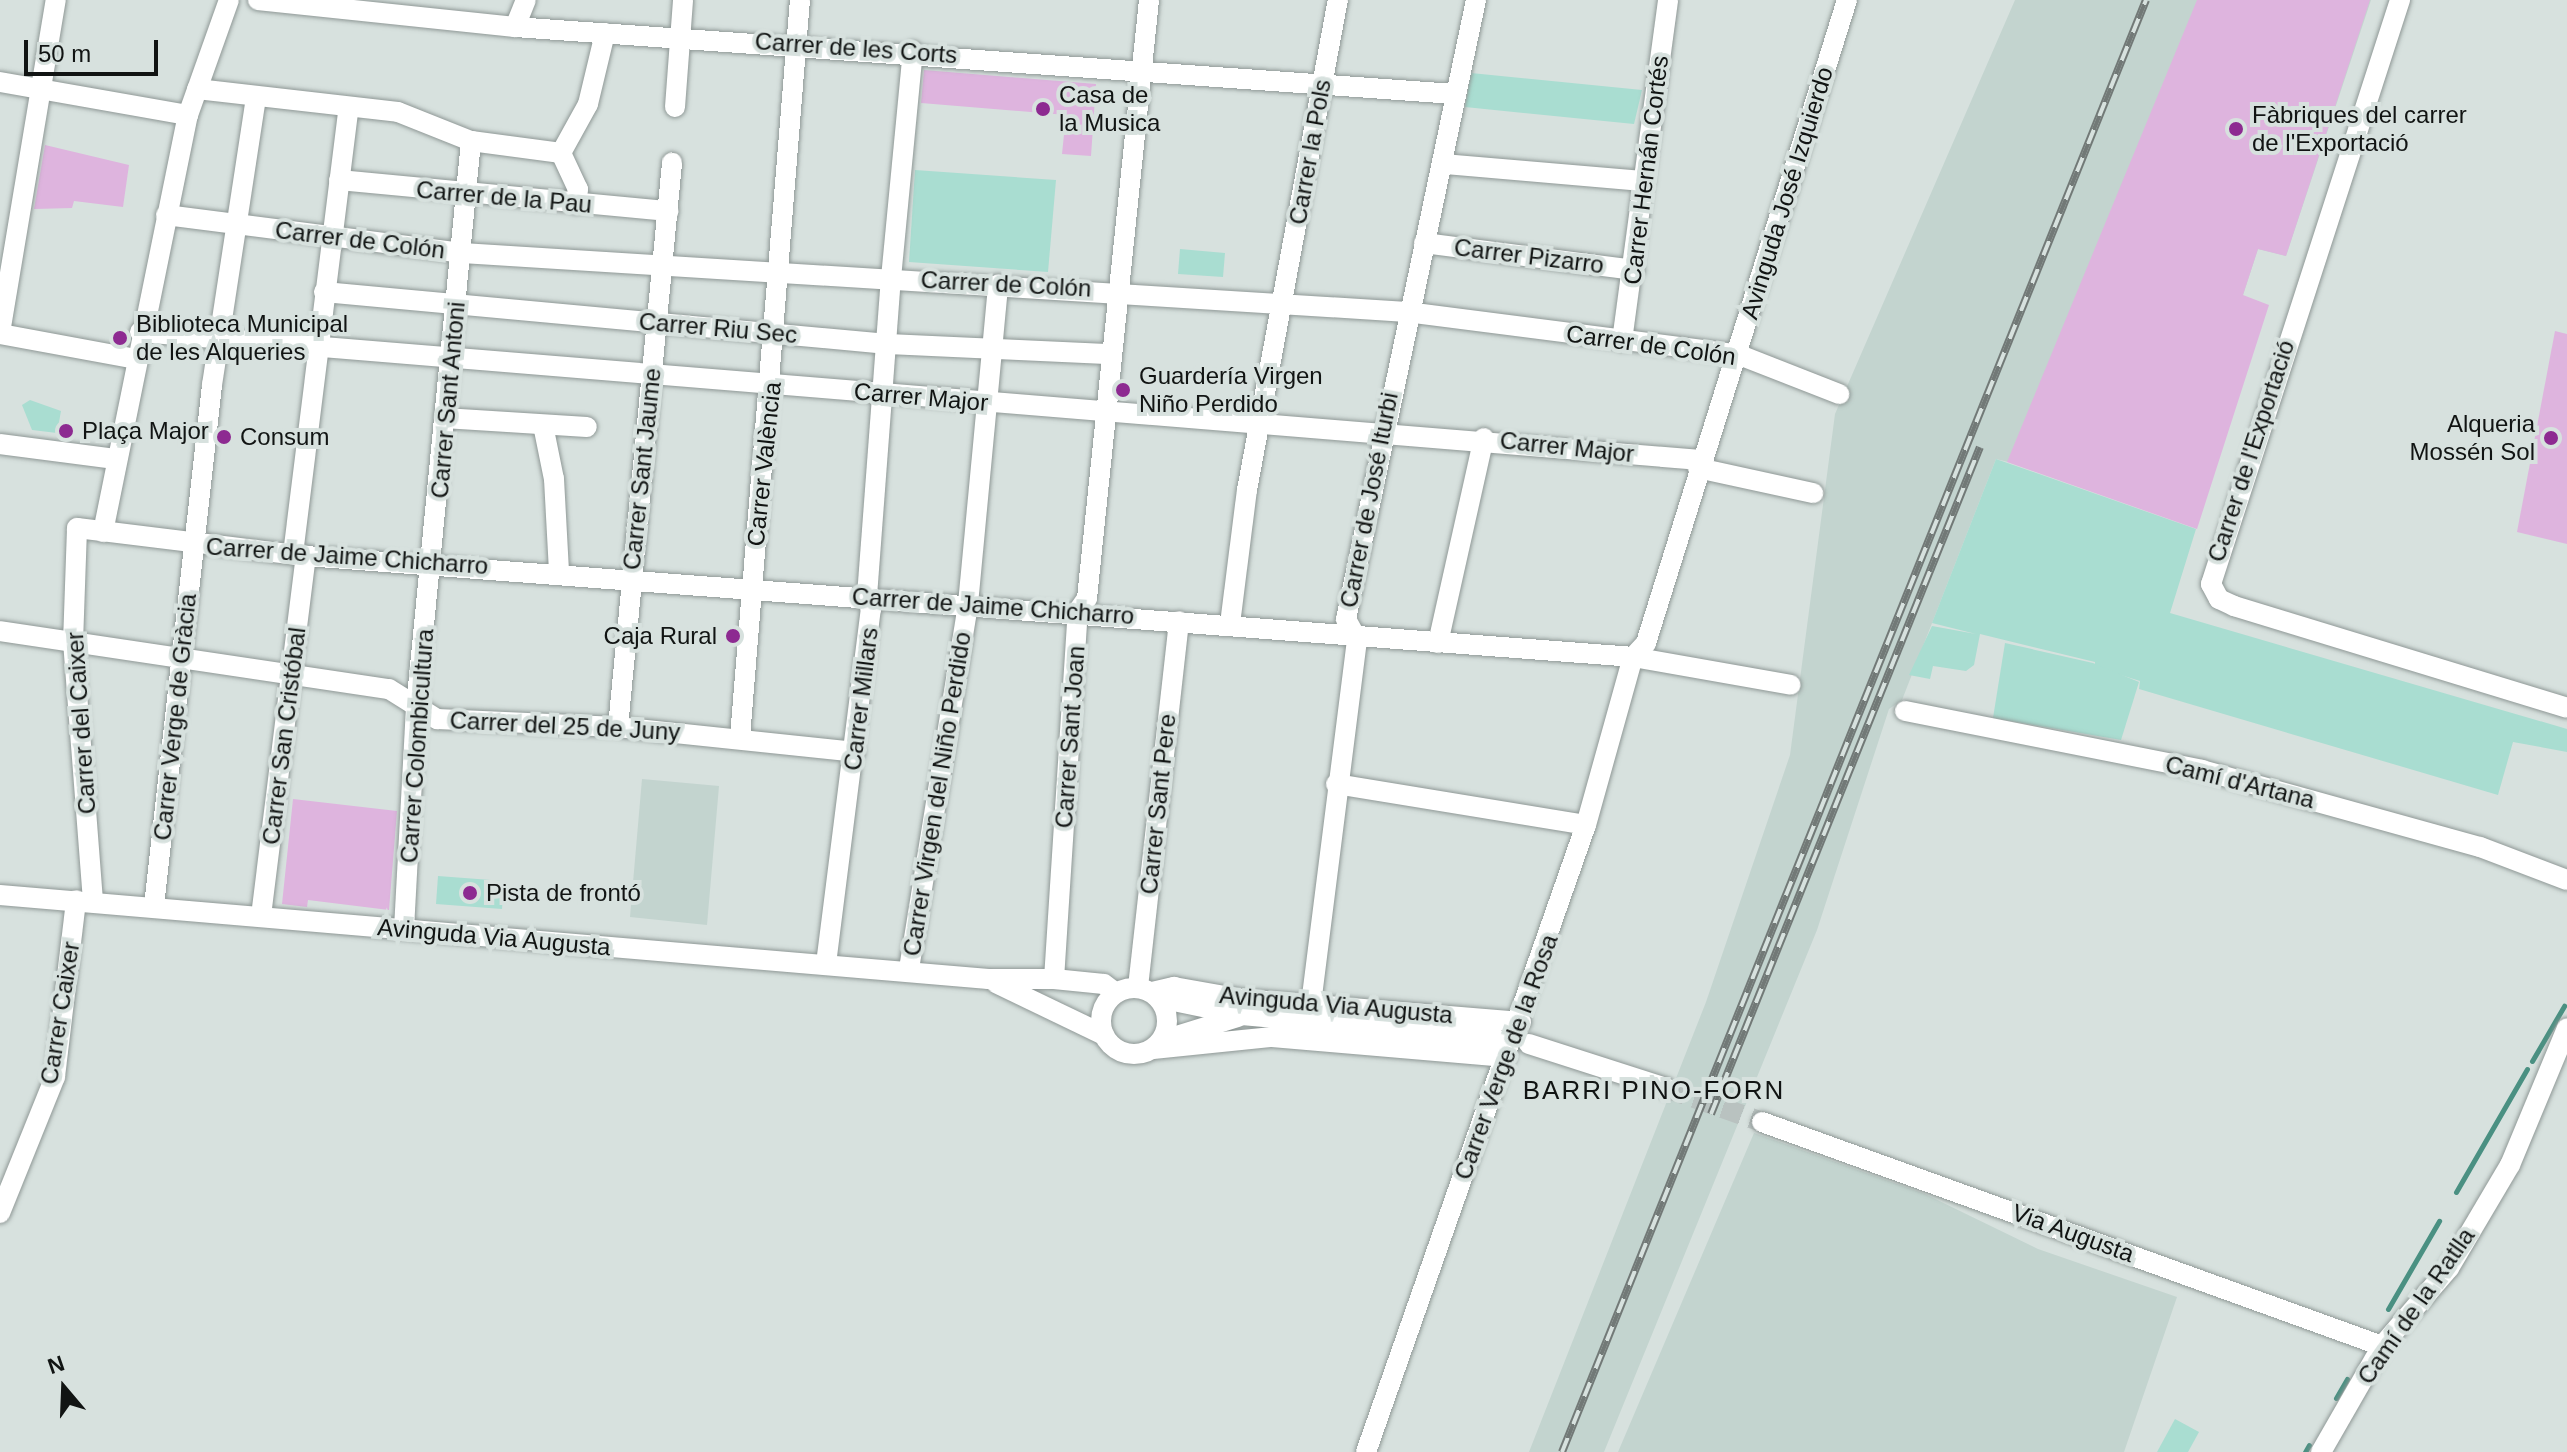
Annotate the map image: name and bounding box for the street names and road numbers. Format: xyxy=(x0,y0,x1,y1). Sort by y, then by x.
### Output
street label: Carrer de les Corts xyxy=(754,27,958,69)
street label: Carrer Hernán Cortés xyxy=(1618,54,1674,286)
street label: Avinguda José Izquierdo xyxy=(1735,63,1839,323)
street label: Carrer la Pols xyxy=(1283,77,1337,227)
street label: Carrer de la Pau xyxy=(415,175,593,219)
street label: Carrer de Colón xyxy=(274,215,446,265)
street label: Carrer Pizarro xyxy=(1452,233,1606,279)
street label: Carrer de Colón xyxy=(920,265,1092,303)
street label: Carrer Sant Antoni xyxy=(425,300,471,500)
street label: Carrer Riu Sec xyxy=(638,307,798,349)
street label: Carrer de Colón xyxy=(1564,319,1738,371)
street label: Carrer de l'Exportació xyxy=(2202,337,2300,565)
street label: Carrer Sant Jaume xyxy=(617,367,667,571)
street label: Carrer Major xyxy=(853,377,989,417)
street label: Carrer València xyxy=(741,380,787,548)
street label: Carrer de José Iturbi xyxy=(1334,390,1404,610)
street label: Carrer Major xyxy=(1499,426,1635,468)
street label: Carrer de Jaime Chicharro xyxy=(205,532,489,580)
street label: Carrer de Jaime Chicharro xyxy=(851,582,1135,630)
street label: Carrer Verge de Gràcia xyxy=(148,592,202,842)
street label: Carrer San Cristóbal xyxy=(256,626,312,846)
street label: Carrer Millars xyxy=(838,626,884,772)
street label: Carrer Colombicultura xyxy=(394,628,440,864)
street label: Carrer Virgen del Niño Perdido xyxy=(897,630,977,958)
street label: Carrer del Caixer xyxy=(60,631,102,815)
street label: Carrer Sant Joan xyxy=(1049,645,1091,829)
street label: Carrer del 25 de Juny xyxy=(449,706,681,746)
street label: Carrer Sant Pere xyxy=(1134,712,1182,896)
street label: Camí d'Artana xyxy=(2162,750,2318,814)
street label: Avinguda Via Augusta xyxy=(376,912,612,962)
street label: Carrer Verge de la Rosa xyxy=(1448,930,1564,1184)
street label: Carrer Caixer xyxy=(35,940,85,1086)
street label: Avinguda Via Augusta xyxy=(1218,980,1454,1030)
street label: Via Augusta xyxy=(2007,1197,2139,1269)
street label: Camí de la Ratlla xyxy=(2351,1222,2481,1390)

